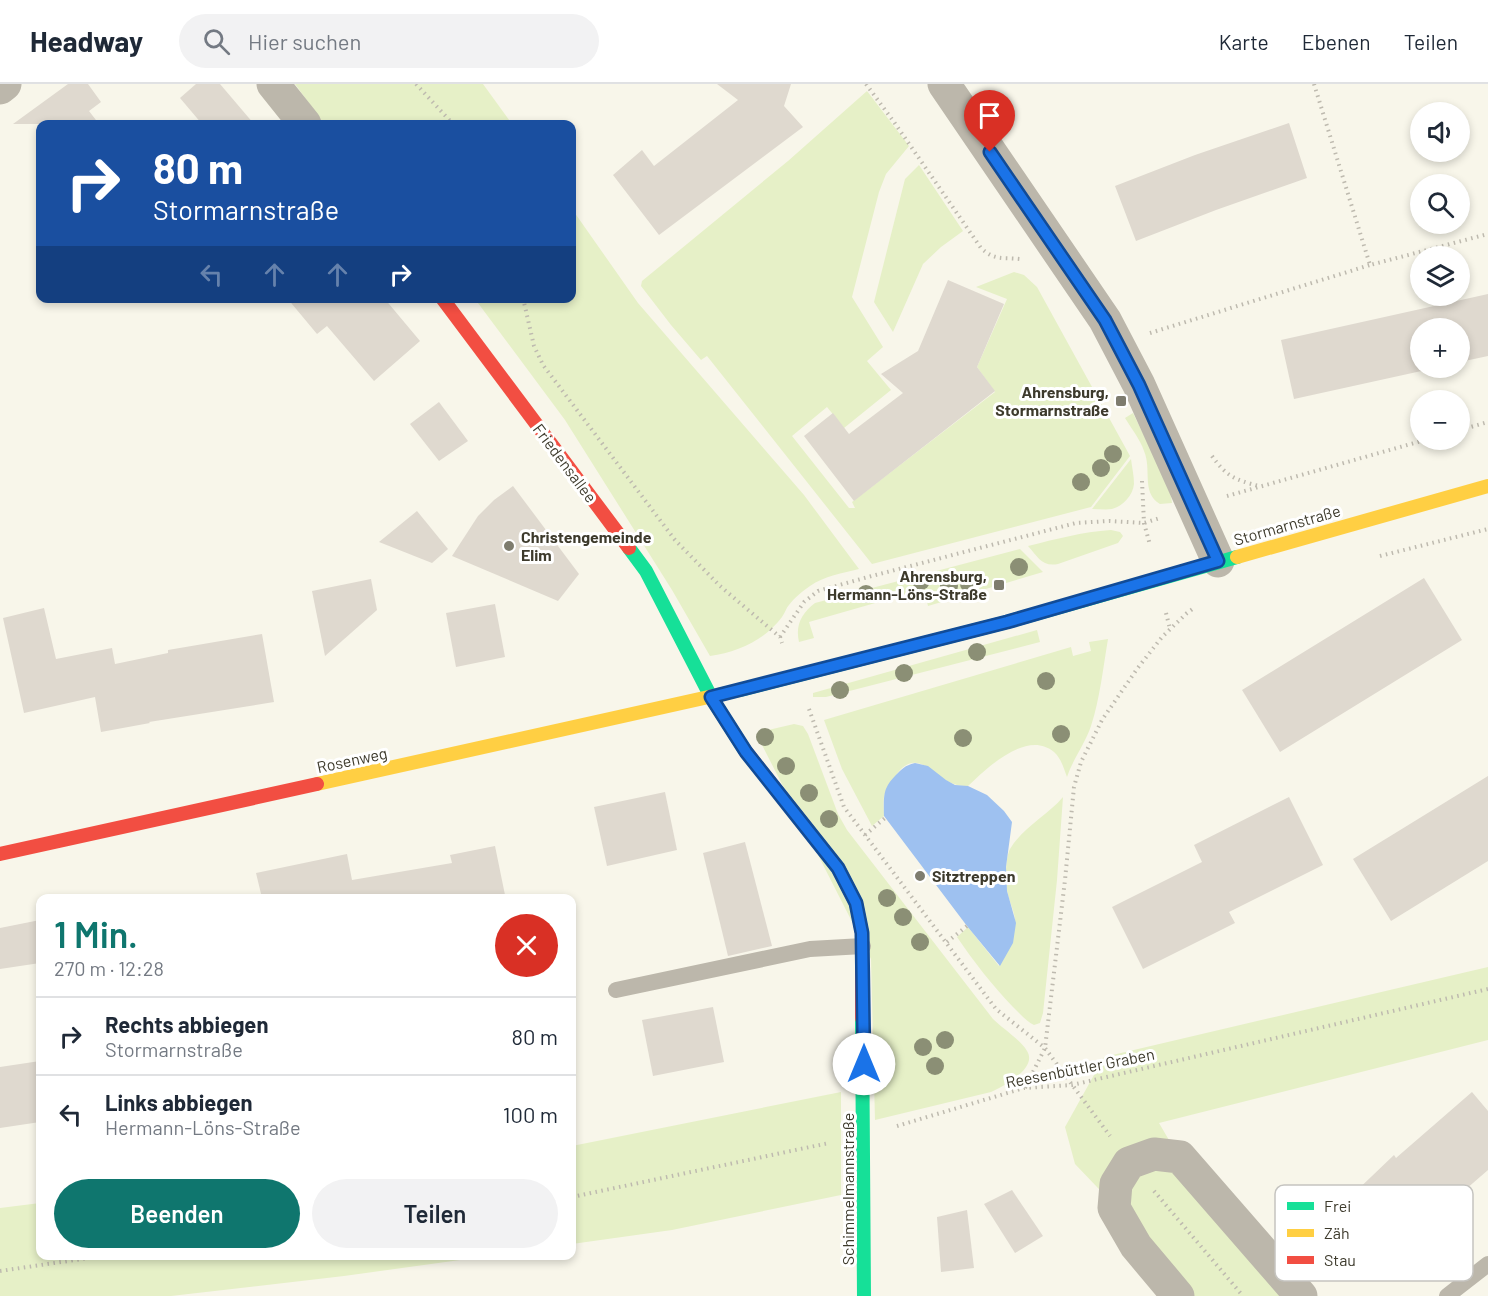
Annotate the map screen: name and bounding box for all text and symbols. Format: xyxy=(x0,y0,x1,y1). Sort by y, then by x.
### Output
search box xyxy=(179,14,599,68)
text: Headway xyxy=(30,24,143,58)
icon: search xyxy=(200,25,233,58)
text: Hier suchen xyxy=(248,28,361,54)
text: Karte xyxy=(1219,29,1269,54)
text: Ebenen xyxy=(1302,29,1371,54)
text: Teilen xyxy=(1404,29,1458,54)
pin xyxy=(964,90,1015,152)
icon: arrive xyxy=(973,99,1006,132)
map controls xyxy=(1410,102,1470,450)
button: sound xyxy=(1410,102,1470,162)
text: 80 m xyxy=(153,142,243,192)
icon: right xyxy=(54,144,132,222)
button: search xyxy=(1410,174,1470,234)
text: Stormarnstraße xyxy=(153,193,339,225)
button: layers xyxy=(1410,246,1470,306)
icon: left xyxy=(195,258,228,291)
icon: ahead xyxy=(258,258,291,291)
icon: ahead xyxy=(321,258,354,291)
icon: right xyxy=(384,258,417,291)
button: + xyxy=(1410,318,1470,378)
place label: Ahrensburg, Stormarnstraße xyxy=(995,382,1109,419)
button: − xyxy=(1410,390,1470,450)
marker: Ahrensburg, Stormarnstraße xyxy=(1114,394,1128,408)
street label: Friedensallee xyxy=(530,420,601,506)
street label: Stormarnstraße xyxy=(1231,500,1342,549)
place label: Christengemeinde Elim xyxy=(521,527,652,564)
marker: Christengemeinde Elim xyxy=(502,539,516,553)
place label: Ahrensburg, Hermann-Löns-Straße xyxy=(827,566,987,603)
marker: Ahrensburg, Hermann-Löns-Straße xyxy=(992,578,1006,592)
street label: Rosenweg xyxy=(315,743,389,776)
place label: Sitztreppen xyxy=(932,866,1015,885)
marker: Sitztreppen xyxy=(913,869,927,883)
text: 1 Min. xyxy=(54,912,138,955)
button: close xyxy=(495,914,558,977)
text: 270 m · 12:28 xyxy=(54,956,164,980)
text: Rechts abbiegen xyxy=(105,1011,268,1037)
icon: right xyxy=(54,1020,87,1053)
text: 80 m xyxy=(512,1023,558,1049)
position arrow xyxy=(832,1032,896,1096)
text: Stormarnstraße xyxy=(105,1037,243,1061)
street label: Reesenbüttler Graben xyxy=(1004,1044,1156,1091)
text: Links abbiegen xyxy=(105,1089,253,1115)
icon: left xyxy=(54,1098,87,1131)
text: 100 m xyxy=(503,1101,558,1127)
street label: Schimmelmannstraße xyxy=(838,1113,857,1265)
text: Hermann-Löns-Straße xyxy=(105,1115,301,1139)
button: Beenden xyxy=(54,1179,300,1248)
button: Teilen xyxy=(312,1179,558,1248)
legend xyxy=(1275,1185,1473,1281)
text: Frei xyxy=(1324,1196,1351,1215)
text: Zäh xyxy=(1324,1223,1350,1242)
text: Stau xyxy=(1324,1250,1356,1269)

